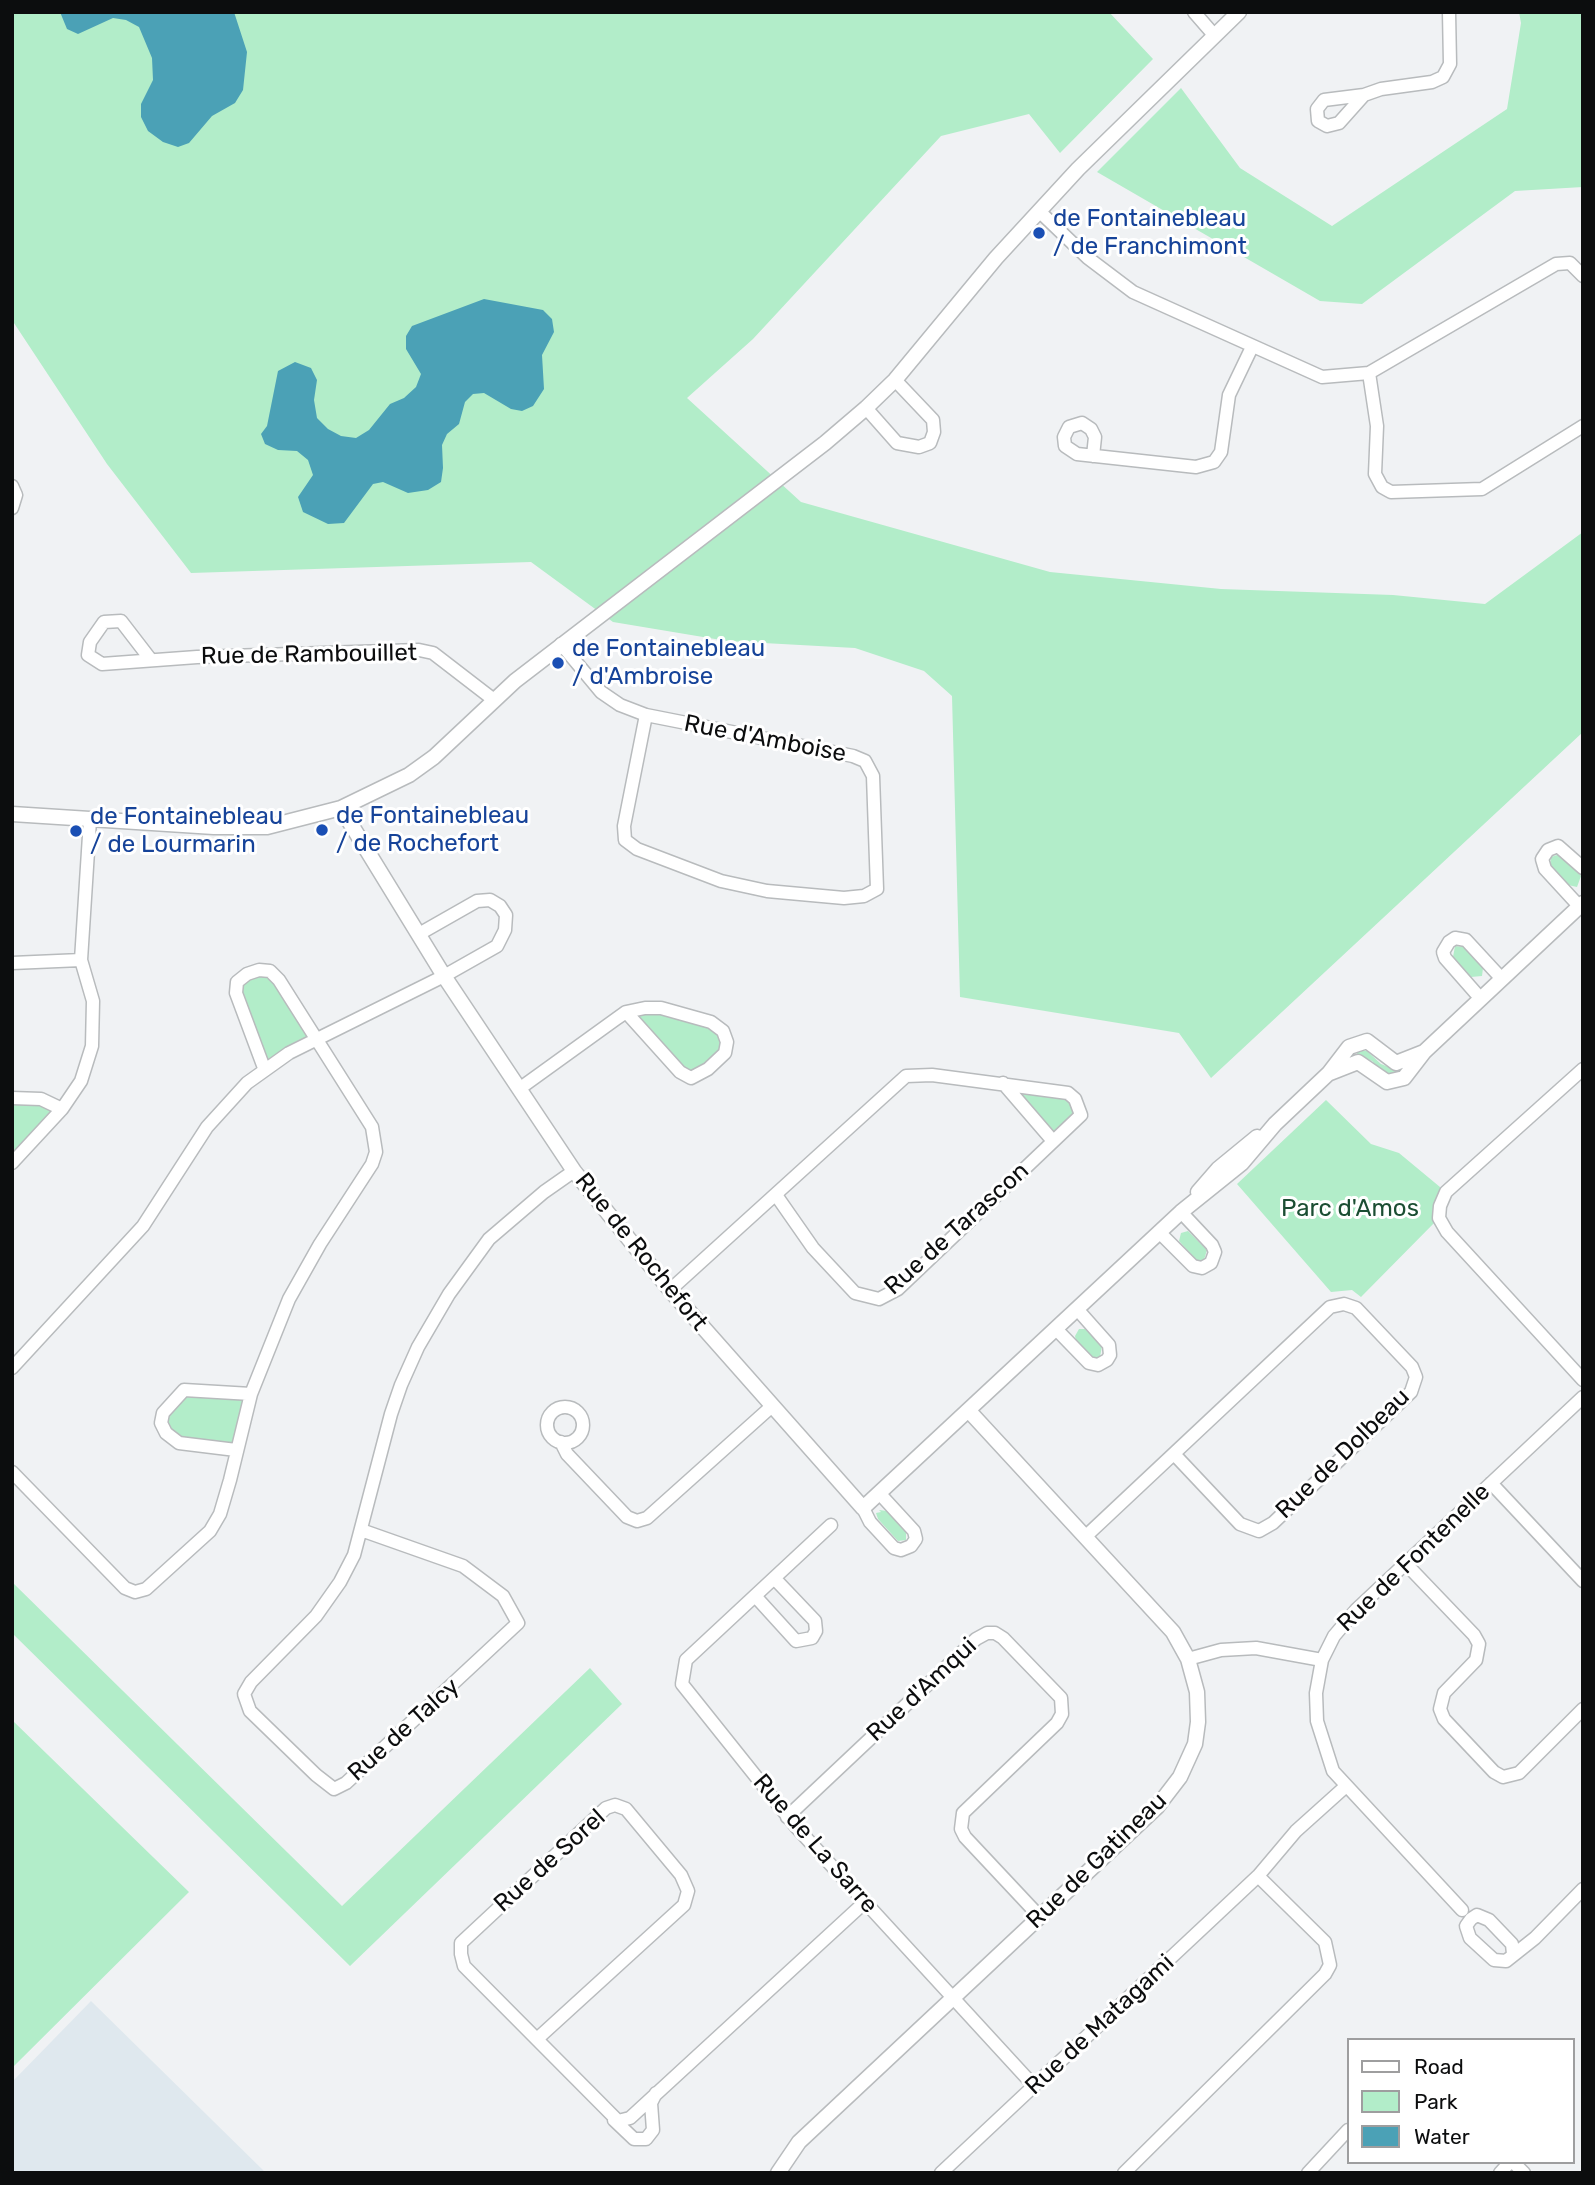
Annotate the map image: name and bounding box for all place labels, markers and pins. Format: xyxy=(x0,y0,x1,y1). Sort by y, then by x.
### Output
place label: de Fontainebleau / de Franchimont xyxy=(1053,205,1247,261)
marker: de Fontainebleau / de Franchimont xyxy=(1031,225,1047,241)
place label: de Fontainebleau / d'Ambroise xyxy=(572,635,765,691)
marker: de Fontainebleau / d'Ambroise xyxy=(550,655,566,671)
place label: de Fontainebleau / de Rochefort xyxy=(336,802,529,858)
place label: de Fontainebleau / de Lourmarin xyxy=(90,803,283,859)
marker: de Fontainebleau / de Rochefort xyxy=(314,822,330,838)
marker: de Fontainebleau / de Lourmarin xyxy=(68,823,84,839)

